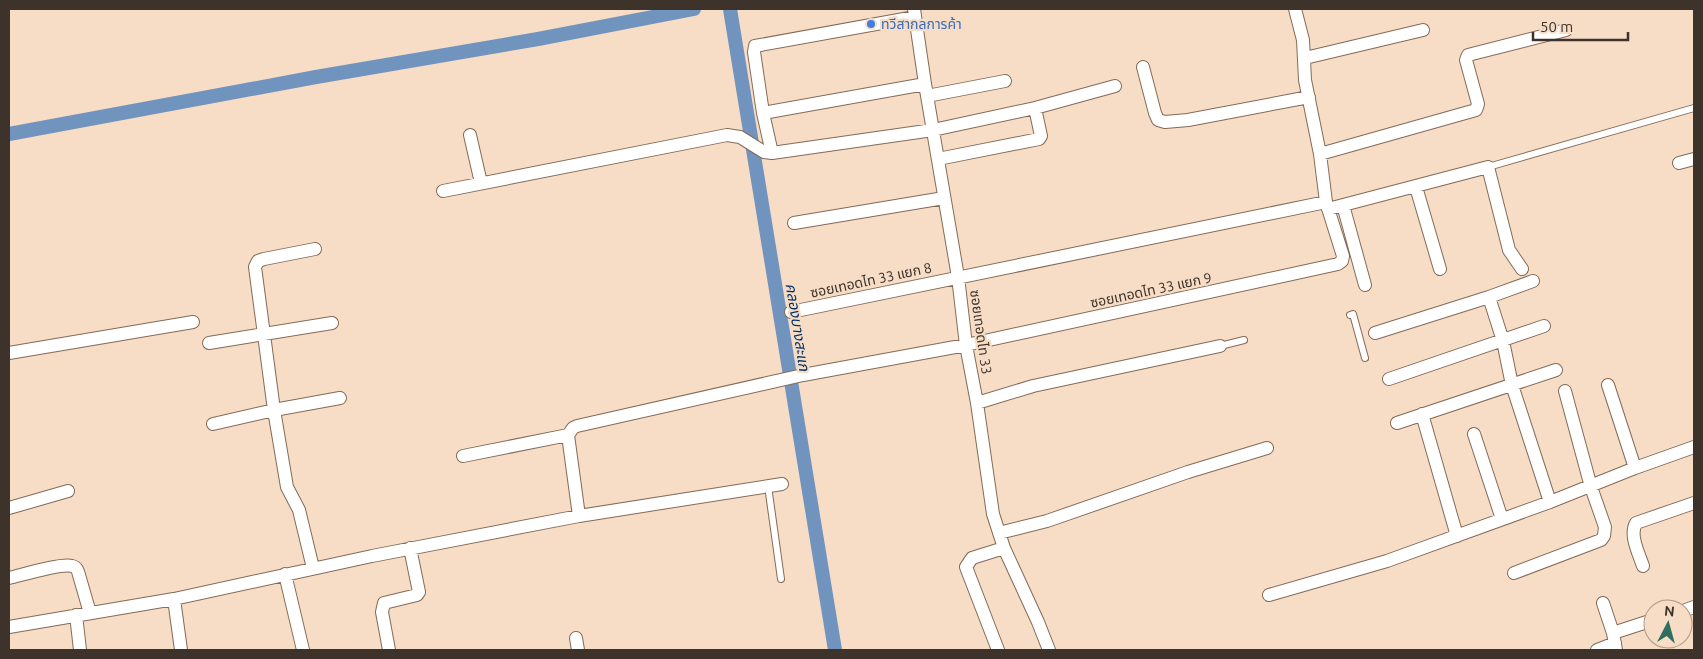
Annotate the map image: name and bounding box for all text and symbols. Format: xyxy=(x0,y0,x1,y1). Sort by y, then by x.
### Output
scale bar xyxy=(1533,10,1628,42)
place label: ทวีสากลการค้า xyxy=(881,16,962,32)
marker: ทวีสากลการค้า xyxy=(865,18,877,30)
text: 50 m xyxy=(1540,18,1573,35)
street label: ซอยเทอดไท 33 แยก 8 xyxy=(809,259,933,301)
street label: ซอยเทอดไท 33 แยก 9 xyxy=(1089,269,1213,311)
water label: คลองบางสะแก xyxy=(783,282,813,373)
street label: ซอยเทอดไท 33 xyxy=(967,289,995,375)
north arrow xyxy=(1643,599,1693,649)
text: N xyxy=(1663,603,1675,620)

